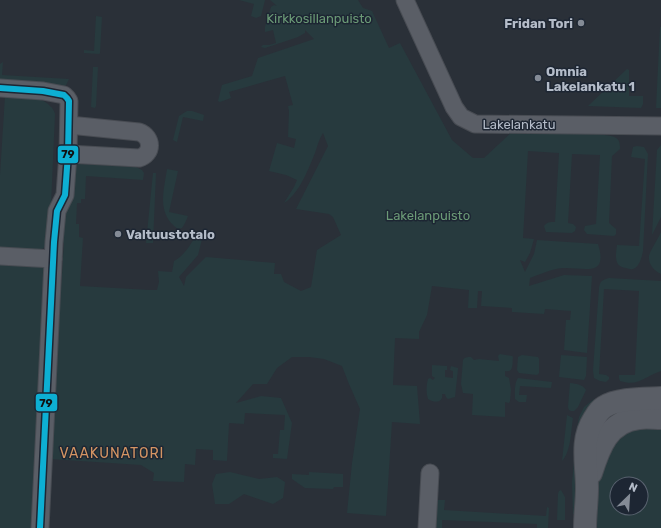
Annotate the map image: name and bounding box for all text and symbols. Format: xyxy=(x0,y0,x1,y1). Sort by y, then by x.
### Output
park label: Kirkkosillanpuisto xyxy=(266,11,372,26)
place label: Fridan Tori xyxy=(504,16,573,31)
marker: Fridan Tori xyxy=(576,18,586,28)
place label: Omnia Lakelankatu 1 xyxy=(546,64,635,94)
marker: Omnia Lakelankatu 1 xyxy=(533,73,543,83)
street label: Lakelankatu xyxy=(483,117,555,132)
line badge: 79 xyxy=(57,145,79,164)
text: 79 xyxy=(61,148,75,161)
park label: Lakelanpuisto xyxy=(386,208,470,223)
place label: Valtuustotalo xyxy=(126,227,215,242)
marker: Valtuustotalo xyxy=(113,229,123,239)
line badge: 79 xyxy=(35,393,58,412)
text: 79 xyxy=(39,397,53,410)
district label: VAAKUNATORI xyxy=(60,445,164,462)
north arrow xyxy=(609,476,649,516)
text: N xyxy=(627,480,639,495)

